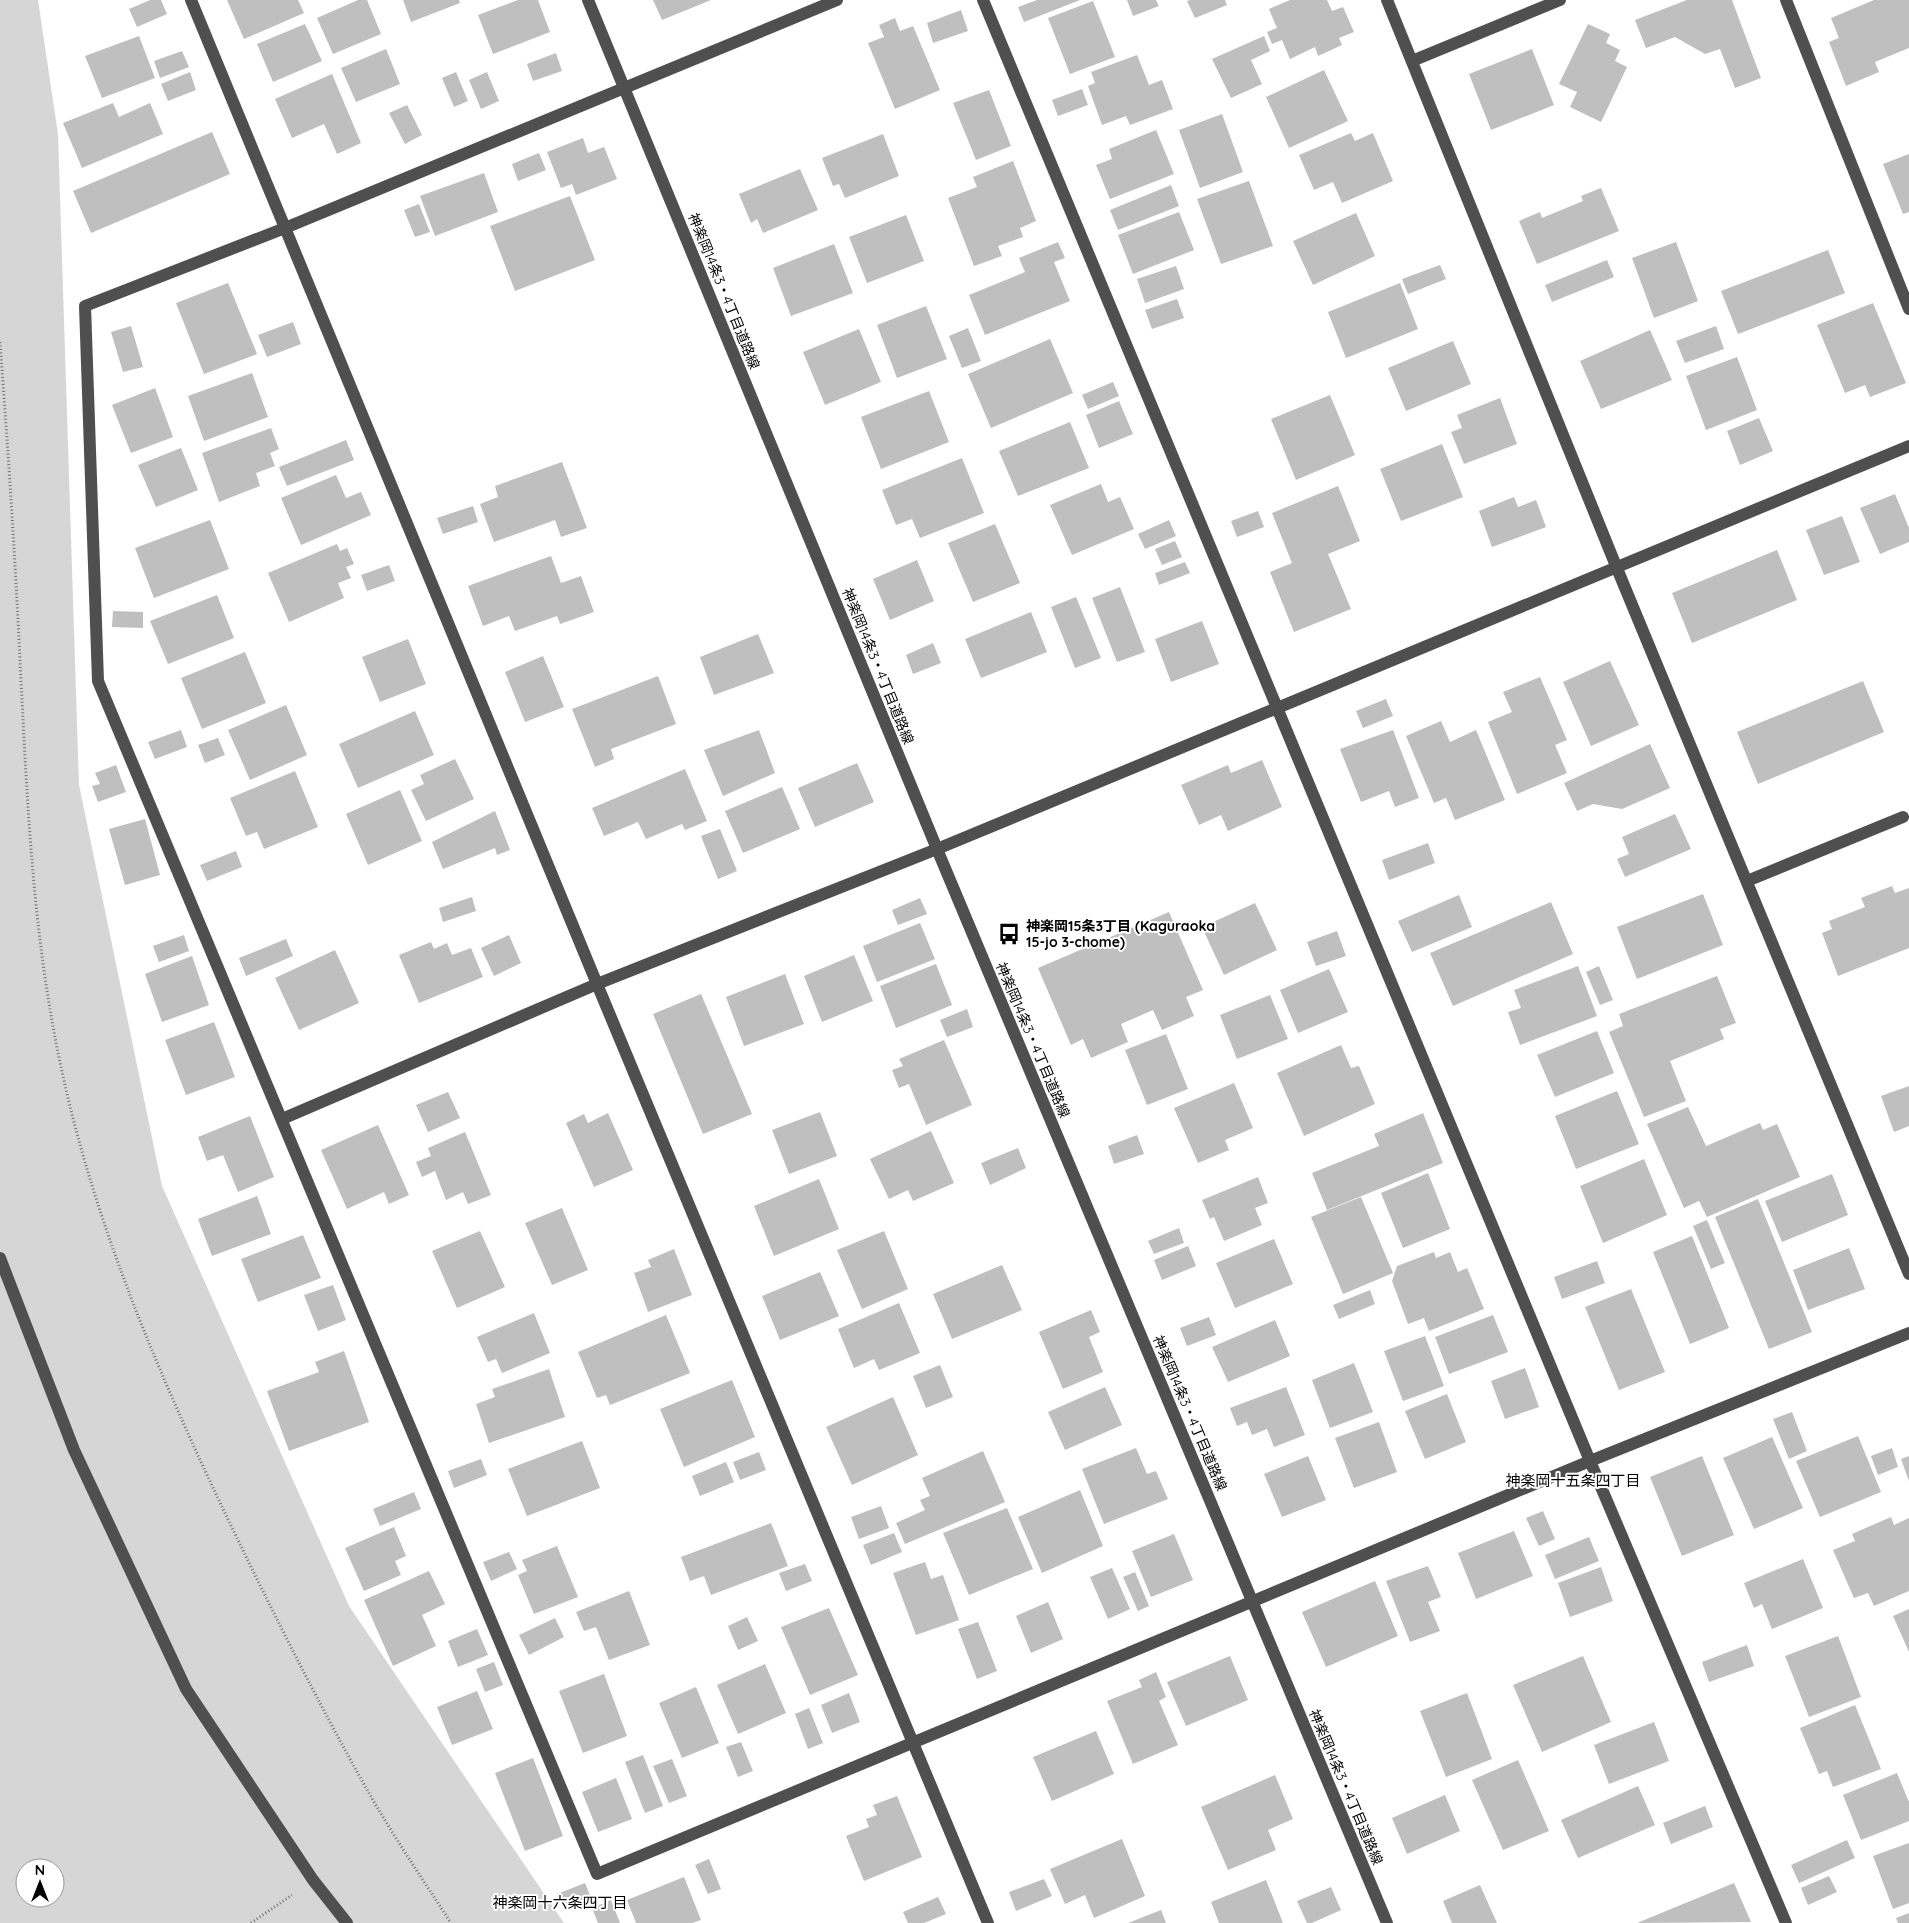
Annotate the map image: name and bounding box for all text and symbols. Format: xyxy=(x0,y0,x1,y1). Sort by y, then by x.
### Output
street label: 神楽岡14条3・4丁目道路線 xyxy=(684,210,764,372)
street label: 神楽岡14条3・4丁目道路線 xyxy=(838,585,918,747)
place label: 神楽岡15条3丁目 (Kaguraoka 15-jo 3-chome) xyxy=(1026,917,1215,951)
bus stop icon: 神楽岡15条3丁目 (Kaguraoka 15-jo 3-chome) xyxy=(996,921,1022,947)
street label: 神楽岡14条3・4丁目道路線 xyxy=(992,960,1074,1120)
street label: 神楽岡14条3・4丁目道路線 xyxy=(1149,1333,1231,1493)
district label: 神楽岡十五条四丁目 xyxy=(1505,1471,1641,1490)
street label: 神楽岡14条3・4丁目道路線 xyxy=(1305,1707,1387,1867)
north arrow xyxy=(15,1858,65,1908)
text: N xyxy=(35,1861,45,1879)
district label: 神楽岡十六条四丁目 xyxy=(492,1893,628,1912)

